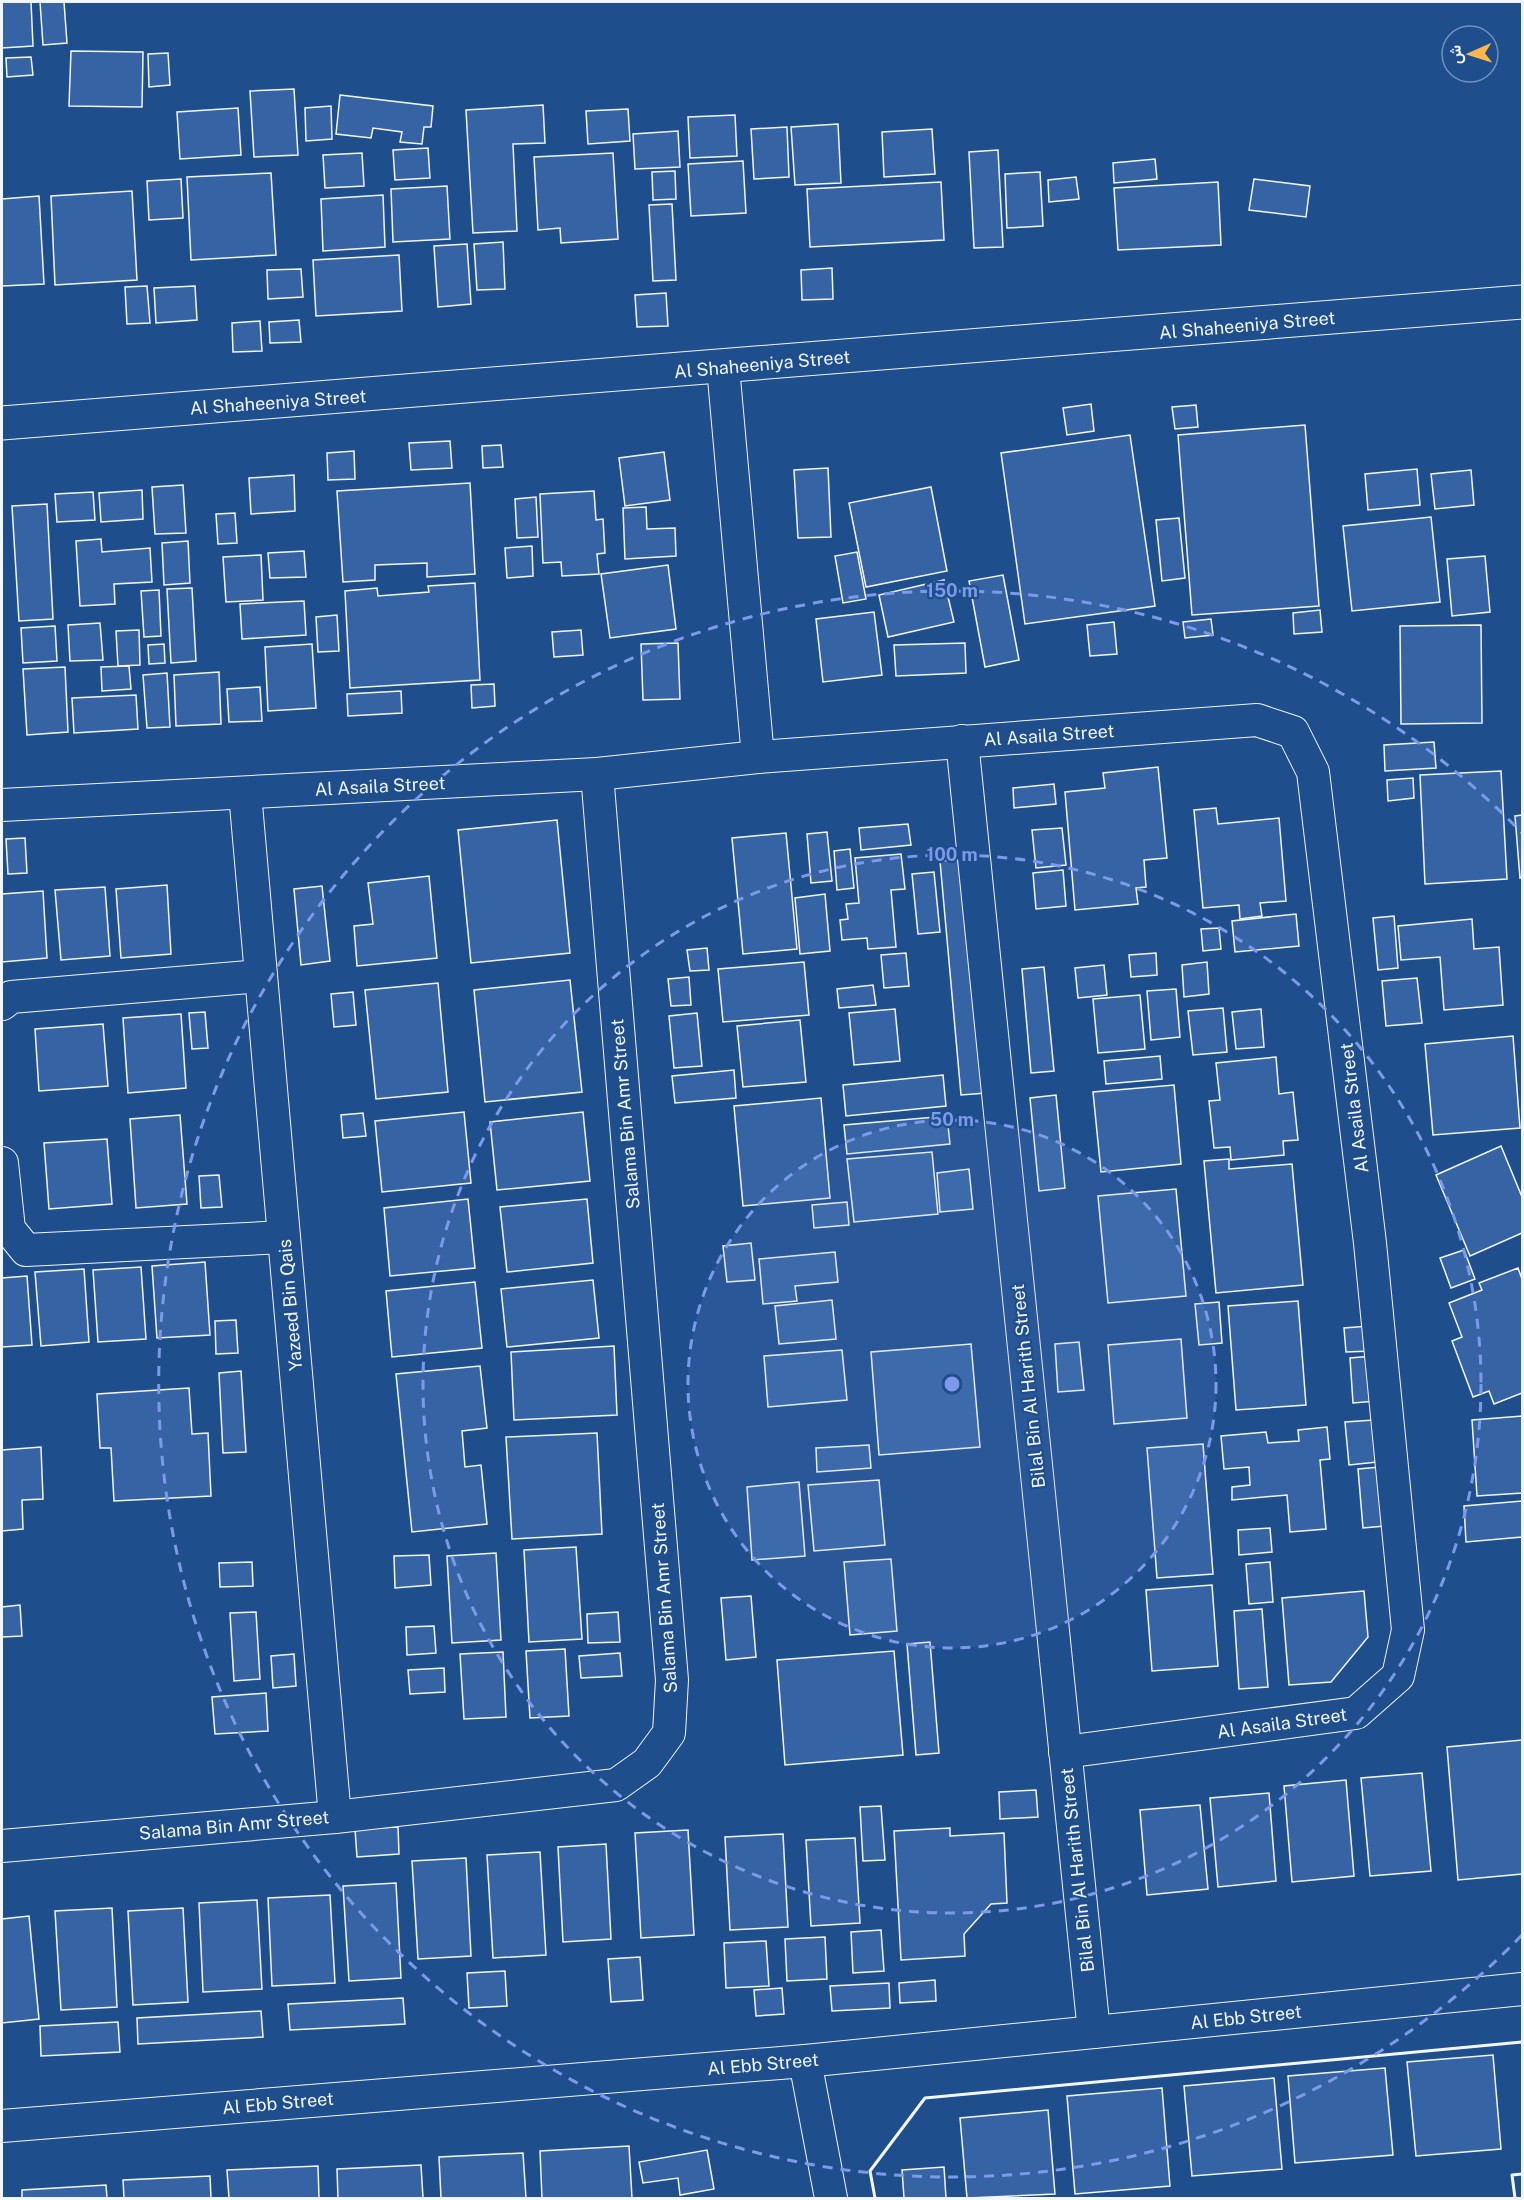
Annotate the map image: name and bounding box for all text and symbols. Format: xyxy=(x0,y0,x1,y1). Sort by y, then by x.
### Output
north arrow xyxy=(1440,24,1500,84)
text: ش xyxy=(1446,45,1466,65)
street label: Al Shaheeniya Street xyxy=(1158,307,1336,343)
street label: Al Shaheeniya Street xyxy=(673,346,851,382)
street label: Al Shaheeniya Street xyxy=(189,385,367,419)
text: 150 m xyxy=(926,580,978,601)
street label: Al Asaila Street xyxy=(983,720,1115,750)
street label: Al Asaila Street xyxy=(314,772,446,800)
text: 100 m xyxy=(926,844,978,865)
street label: Salama Bin Amr Street xyxy=(606,1018,644,1210)
street label: Al Asaila Street xyxy=(1336,1042,1372,1174)
text: 50 m xyxy=(930,1109,974,1130)
street label: Yazeed Bin Qais xyxy=(274,1238,306,1372)
street label: Bilal Bin Al Harith Street xyxy=(1007,1283,1049,1489)
centre of rings xyxy=(942,1374,962,1394)
street label: Salama Bin Amr Street xyxy=(647,1502,681,1694)
street label: Al Asaila Street xyxy=(1216,1703,1348,1743)
street label: Bilal Bin Al Harith Street xyxy=(1056,1767,1098,1973)
street label: Salama Bin Amr Street xyxy=(138,1806,330,1844)
street label: Al Ebb Street xyxy=(1189,2001,1303,2033)
street label: Al Ebb Street xyxy=(706,2049,820,2079)
street label: Al Ebb Street xyxy=(221,2088,335,2118)

